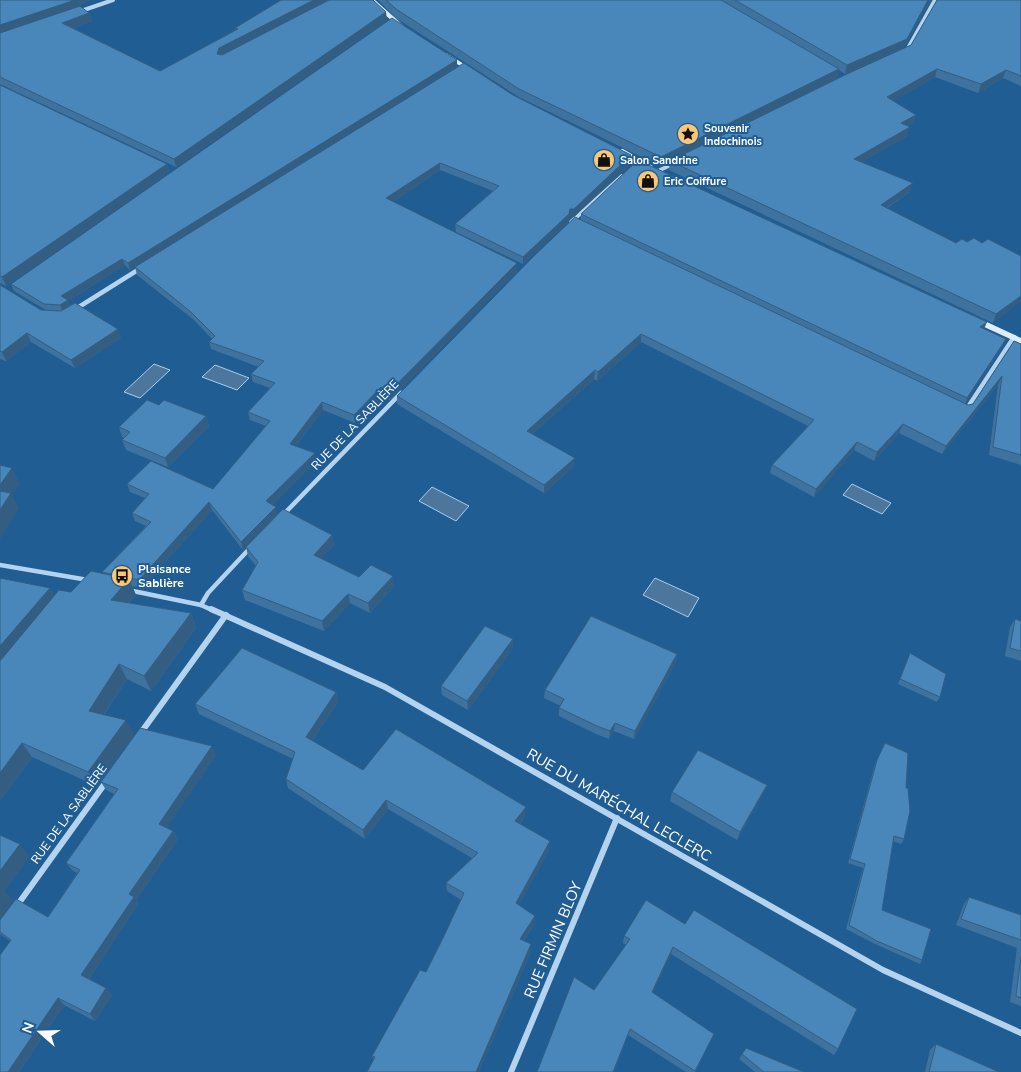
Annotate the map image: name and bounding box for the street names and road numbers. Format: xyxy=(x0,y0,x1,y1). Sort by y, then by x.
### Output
street label: RUE DE LA SABLIÈRE xyxy=(308,376,402,474)
street label: RUE DU MARÉCHAL LECLERC xyxy=(523,744,715,866)
street label: RUE DE LA SABLIÈRE xyxy=(27,761,111,867)
street label: RUE FIRMIN BLOY xyxy=(519,878,587,1001)

